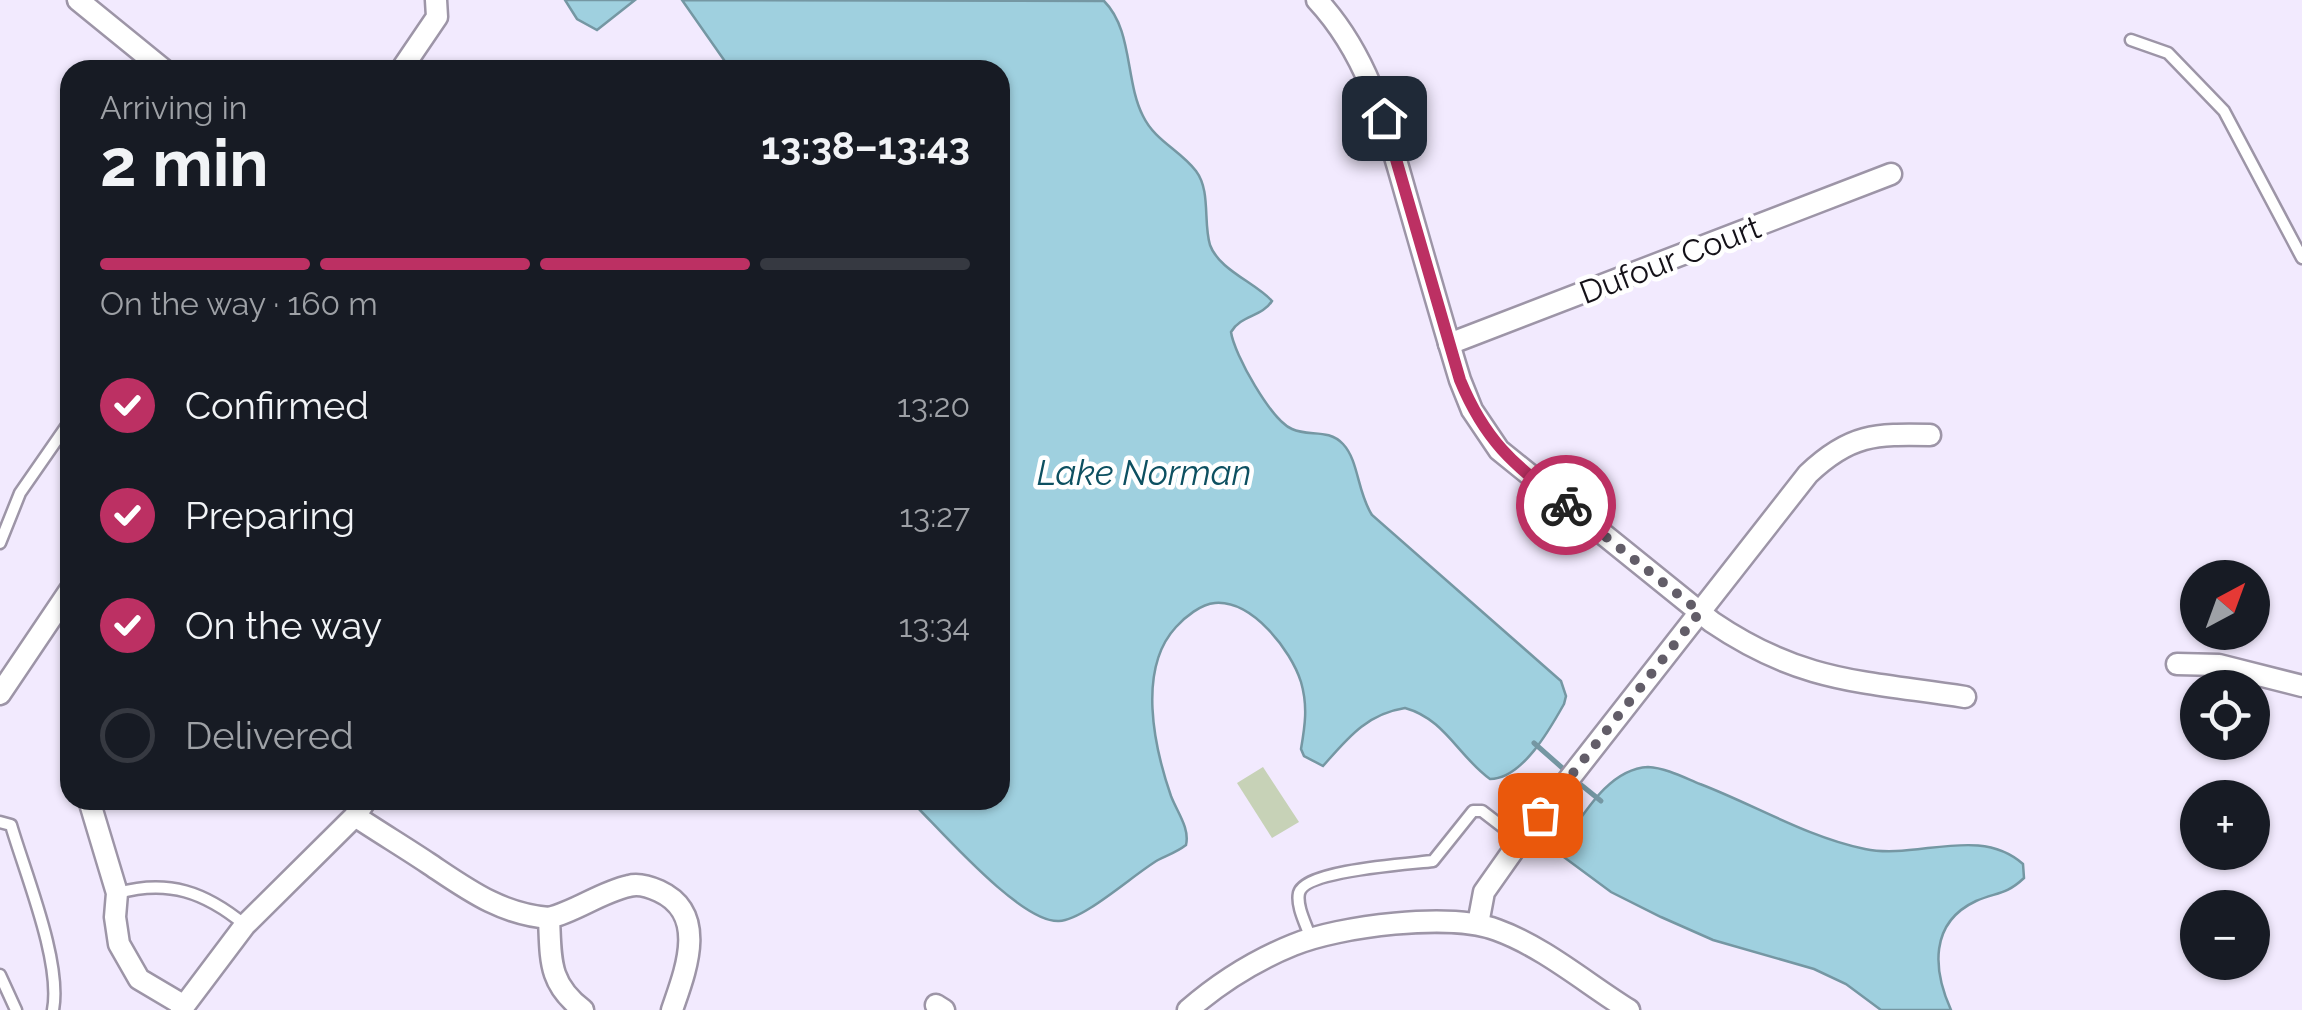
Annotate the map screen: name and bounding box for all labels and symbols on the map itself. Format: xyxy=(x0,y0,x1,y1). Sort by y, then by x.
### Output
pin xyxy=(1342,76,1427,161)
street label: Dufour Court xyxy=(1574,208,1766,311)
water label: Lake Norman xyxy=(1037,452,1251,493)
courier xyxy=(1516,455,1616,555)
north arrow xyxy=(2180,560,2270,650)
pin xyxy=(1498,773,1583,858)

